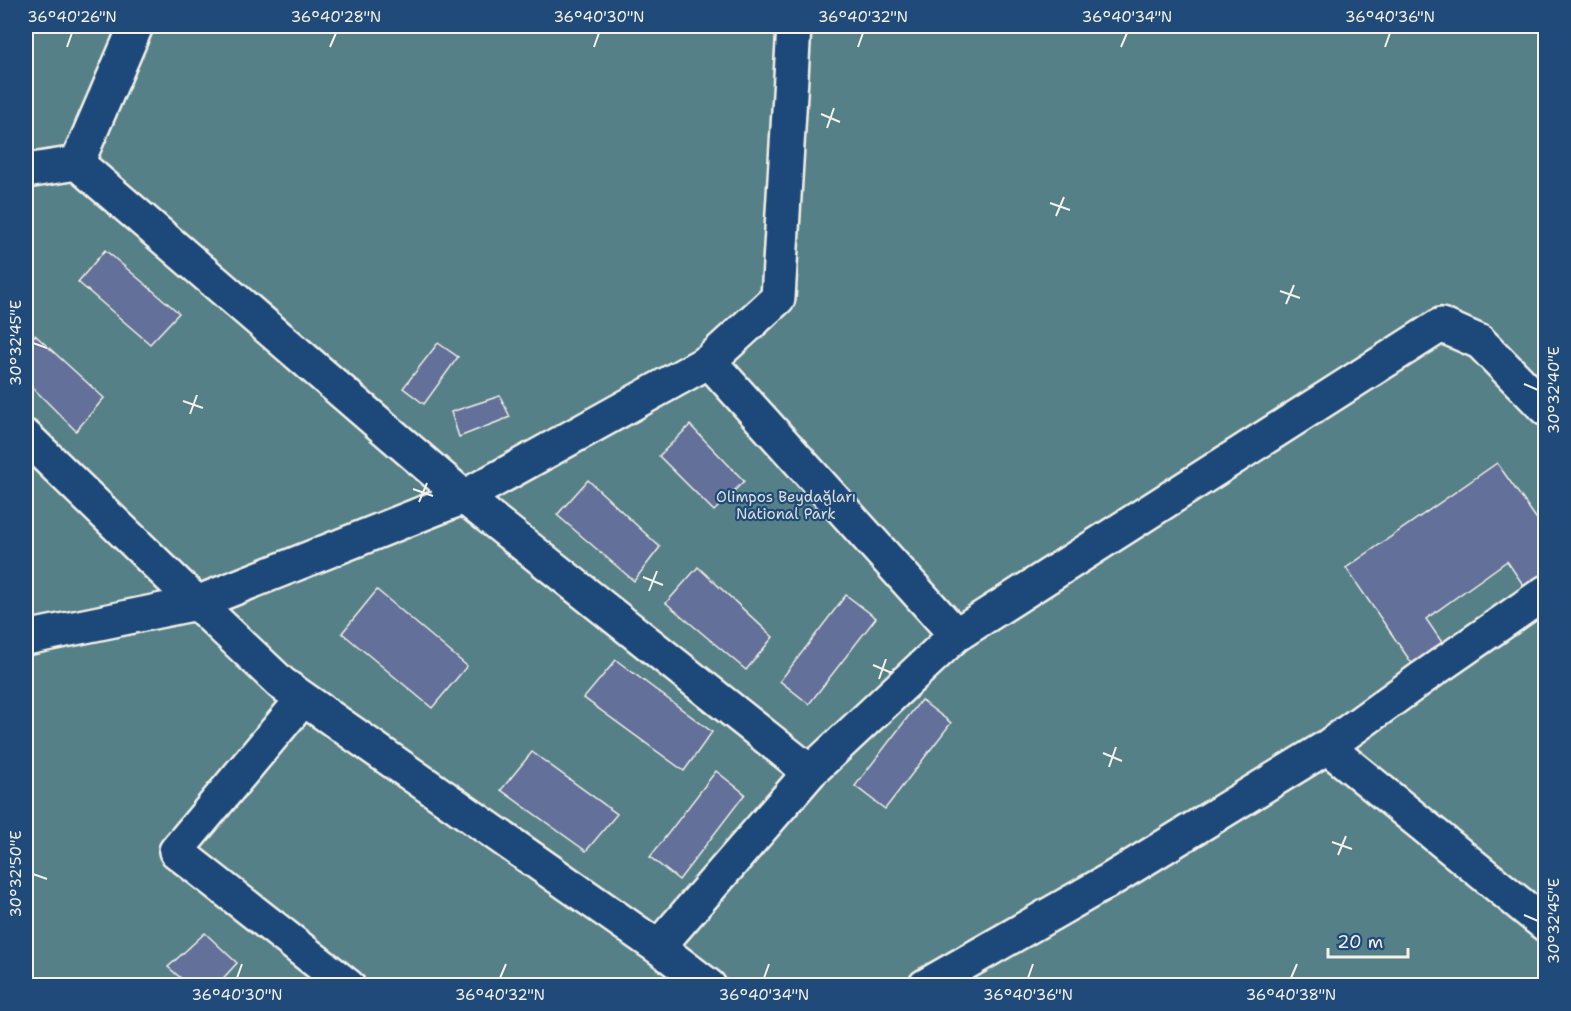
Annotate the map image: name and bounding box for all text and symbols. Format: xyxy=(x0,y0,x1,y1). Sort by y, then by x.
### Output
text: 36°40'26"N xyxy=(27,7,117,27)
text: 36°40'28"N xyxy=(291,7,381,27)
text: 36°40'30"N xyxy=(553,7,645,27)
text: 36°40'32"N xyxy=(818,7,908,27)
text: 36°40'34"N xyxy=(1082,7,1172,27)
text: 36°40'36"N xyxy=(1345,7,1435,27)
text: 30°32'45"E xyxy=(6,300,26,386)
text: 30°32'40"E xyxy=(1544,346,1564,434)
park label: Olimpos Beydağları National Park xyxy=(716,487,856,524)
text: 30°32'50"E xyxy=(6,830,26,918)
text: 30°32'45"E xyxy=(1544,878,1564,964)
scale bar xyxy=(1328,921,1408,959)
text: 20 m xyxy=(1337,930,1383,954)
text: 36°40'30"N xyxy=(191,985,283,1005)
text: 36°40'32"N xyxy=(455,985,545,1005)
text: 36°40'34"N xyxy=(719,985,809,1005)
text: 36°40'36"N xyxy=(983,985,1073,1005)
text: 36°40'38"N xyxy=(1246,985,1336,1005)

